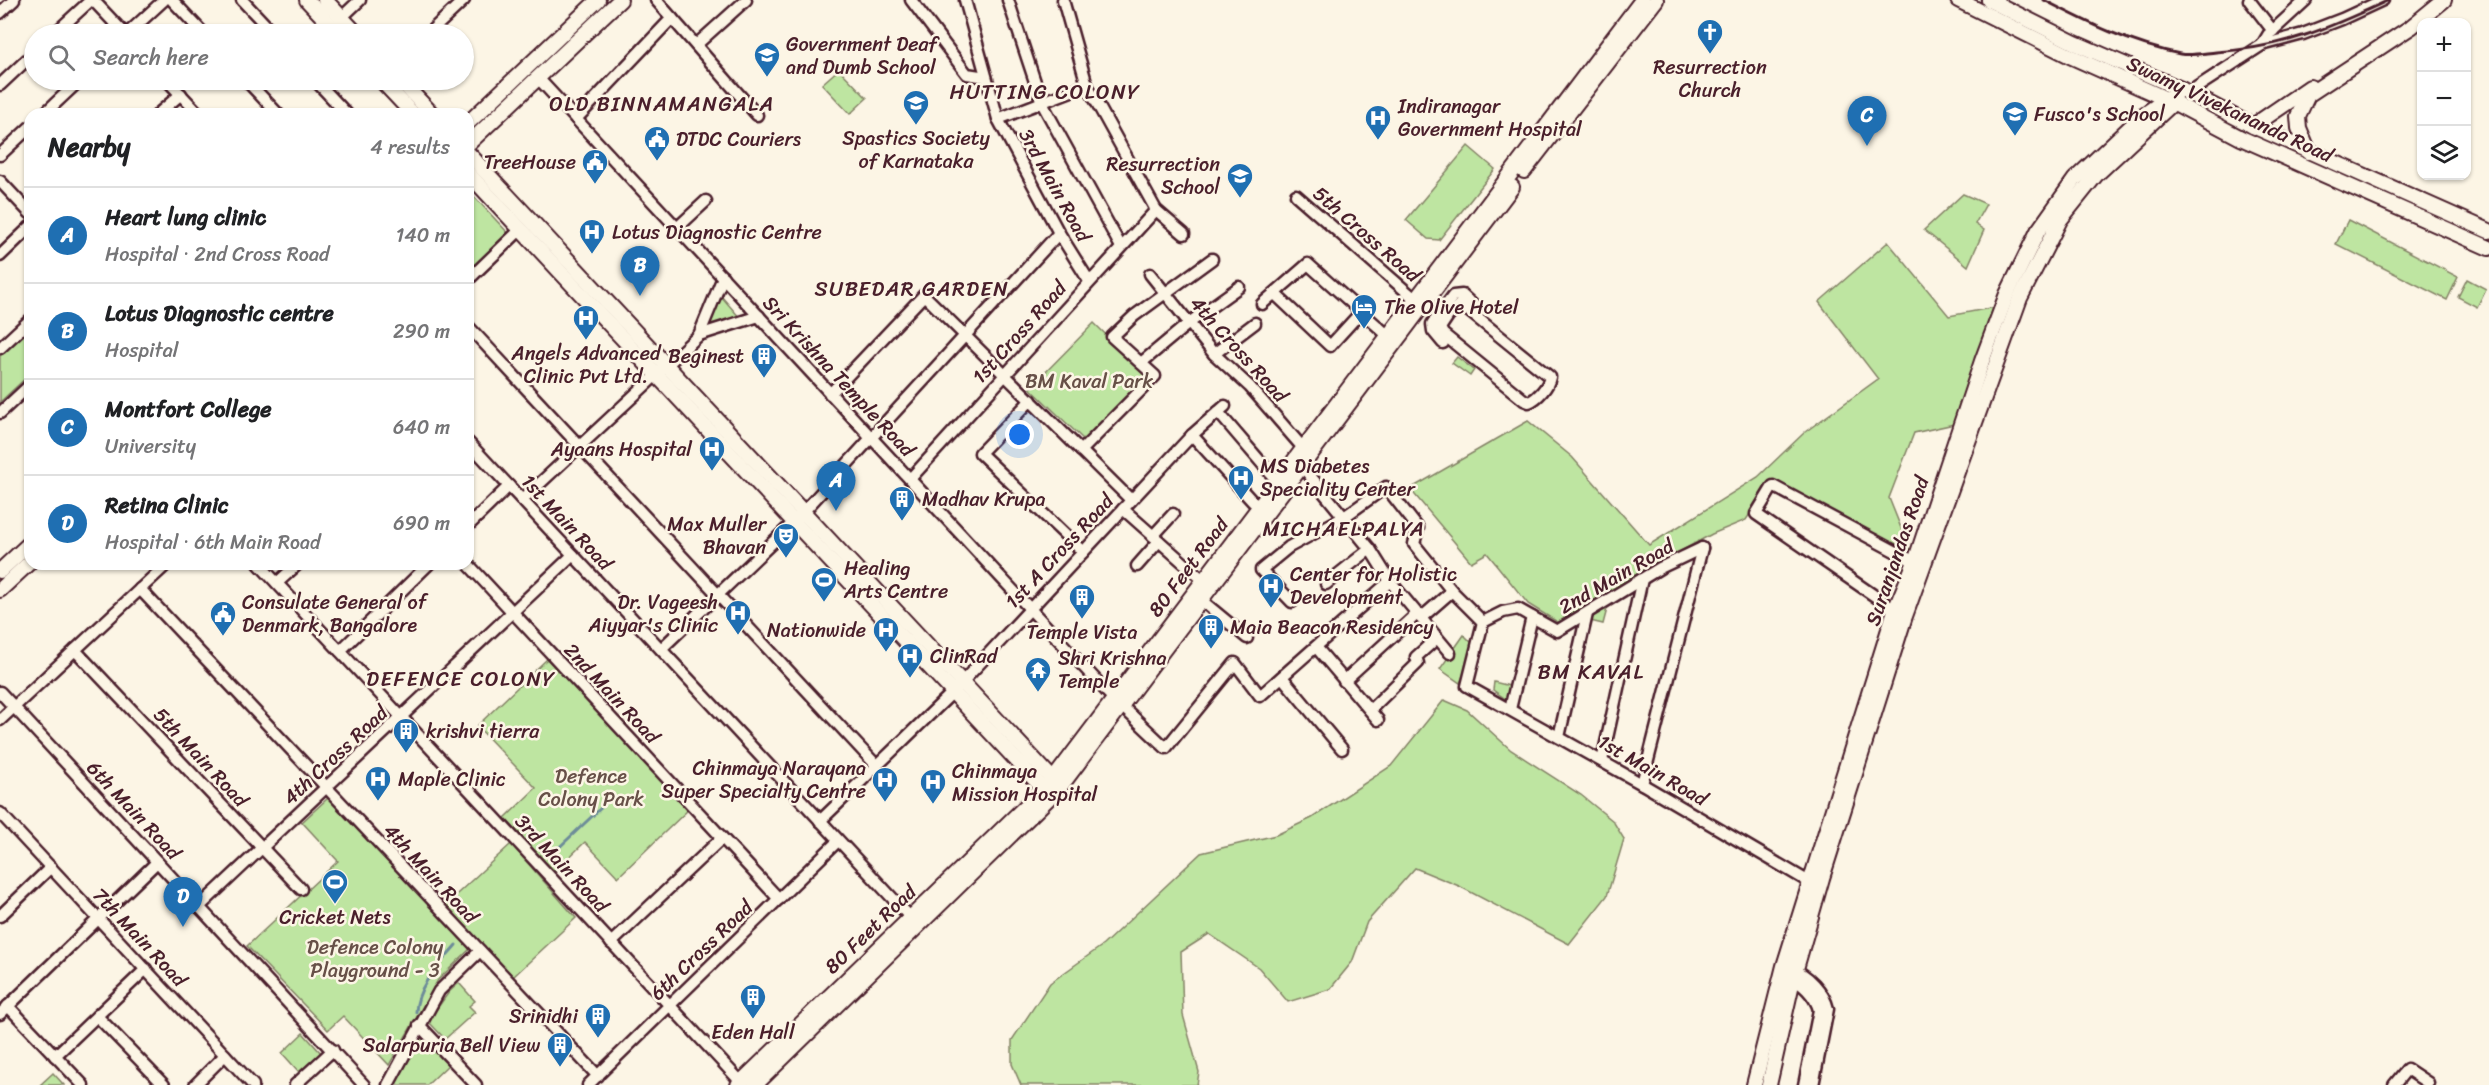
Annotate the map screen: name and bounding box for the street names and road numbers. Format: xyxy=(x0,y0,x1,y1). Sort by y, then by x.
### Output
street label: Swamy Vivekananda Road xyxy=(2121,46,2340,173)
street label: 3rd Main Road xyxy=(1009,122,1101,250)
street label: 5th Cross Road xyxy=(1305,177,1430,292)
street label: 1st Cross Road xyxy=(963,272,1077,392)
street label: Sri Krishna Temple Road xyxy=(754,287,925,467)
street label: 4th Cross Road xyxy=(1181,288,1298,412)
street label: 1st Main Road xyxy=(512,466,622,580)
street label: Suranjandas Road xyxy=(1856,470,1940,631)
street label: 1st A Cross Road xyxy=(996,484,1123,617)
street label: 80 Feet Road xyxy=(1139,509,1239,625)
street label: 2nd Main Road xyxy=(1552,528,1682,624)
street label: 2nd Main Road xyxy=(555,634,669,753)
street label: 4th Cross Road xyxy=(274,696,397,814)
street label: 5th Main Road xyxy=(144,699,258,817)
street label: 1st Main Road xyxy=(1591,725,1716,817)
street label: 6th Main Road xyxy=(78,752,191,870)
street label: 3rd Main Road xyxy=(506,806,618,922)
street label: 4th Main Road xyxy=(374,815,488,933)
street label: 80 Feet Road xyxy=(816,875,926,983)
street label: 7th Main Road xyxy=(84,879,197,997)
street label: 6th Cross Road xyxy=(641,891,762,1009)

